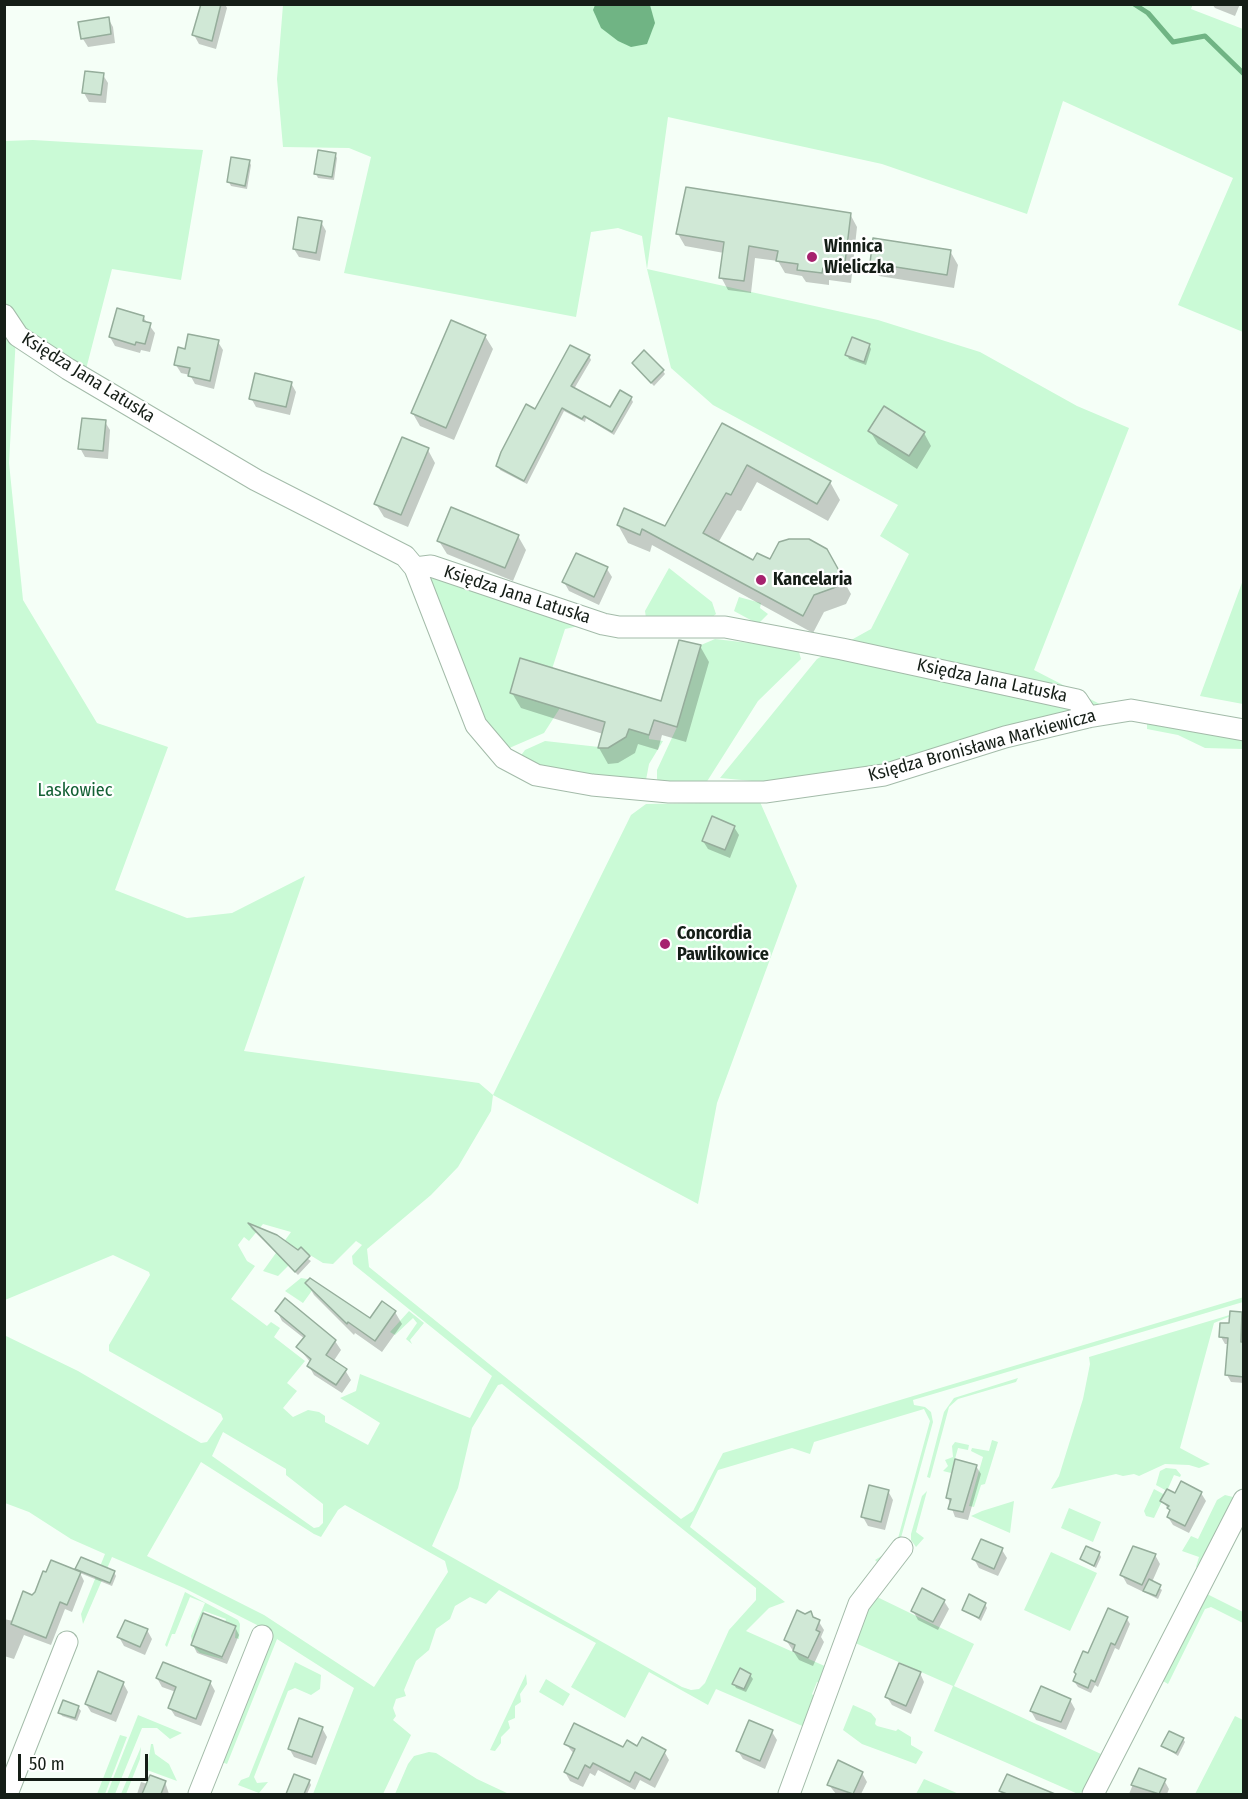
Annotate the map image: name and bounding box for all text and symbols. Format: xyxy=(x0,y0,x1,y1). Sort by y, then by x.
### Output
place label: Winnica Wieliczka xyxy=(824,236,894,278)
marker: Winnica Wieliczka xyxy=(805,250,819,264)
street label: Księdza Jana Latuska xyxy=(17,328,159,428)
street label: Księdza Jana Latuska xyxy=(441,561,593,629)
place label: Kancelaria xyxy=(773,569,852,591)
marker: Kancelaria xyxy=(754,573,768,587)
street label: Księdza Jana Latuska xyxy=(915,655,1069,707)
street label: Księdza Bronisława Markiewicza xyxy=(866,705,1098,787)
park label: Laskowiec xyxy=(38,780,112,802)
place label: Concordia Pawlikowice xyxy=(677,923,769,966)
marker: Concordia Pawlikowice xyxy=(658,937,672,951)
scale bar xyxy=(21,1742,152,1780)
text: 50 m xyxy=(29,1753,65,1775)

